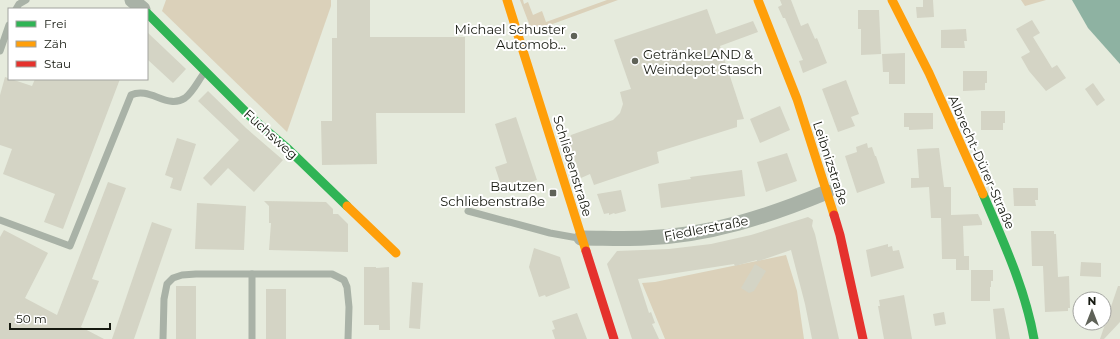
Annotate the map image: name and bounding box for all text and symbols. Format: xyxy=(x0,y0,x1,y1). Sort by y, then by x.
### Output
legend xyxy=(8,8,148,80)
text: Frei xyxy=(44,16,67,31)
place label: Michael Schuster Automob... xyxy=(454,21,566,52)
marker: Michael Schuster Automob... xyxy=(569,31,579,41)
text: Zäh xyxy=(44,36,67,51)
place label: GetränkeLAND & Weindepot Stasch xyxy=(643,46,762,77)
text: Stau xyxy=(44,56,71,71)
marker: GetränkeLAND & Weindepot Stasch xyxy=(630,56,640,66)
street label: Albrecht-Dürer-Straße xyxy=(945,93,1019,232)
street label: Fuchsweg xyxy=(241,106,301,162)
street label: Schliebenstraße xyxy=(550,114,596,219)
street label: Leibnizstraße xyxy=(810,119,852,207)
place label: Bautzen Schliebenstraße xyxy=(440,178,545,209)
marker: Bautzen Schliebenstraße xyxy=(548,188,558,198)
street label: Fiedlerstraße xyxy=(663,212,750,244)
north arrow xyxy=(1072,291,1112,331)
text: N xyxy=(1088,294,1096,308)
scale bar xyxy=(10,305,110,331)
text: 50 m xyxy=(16,311,47,326)

